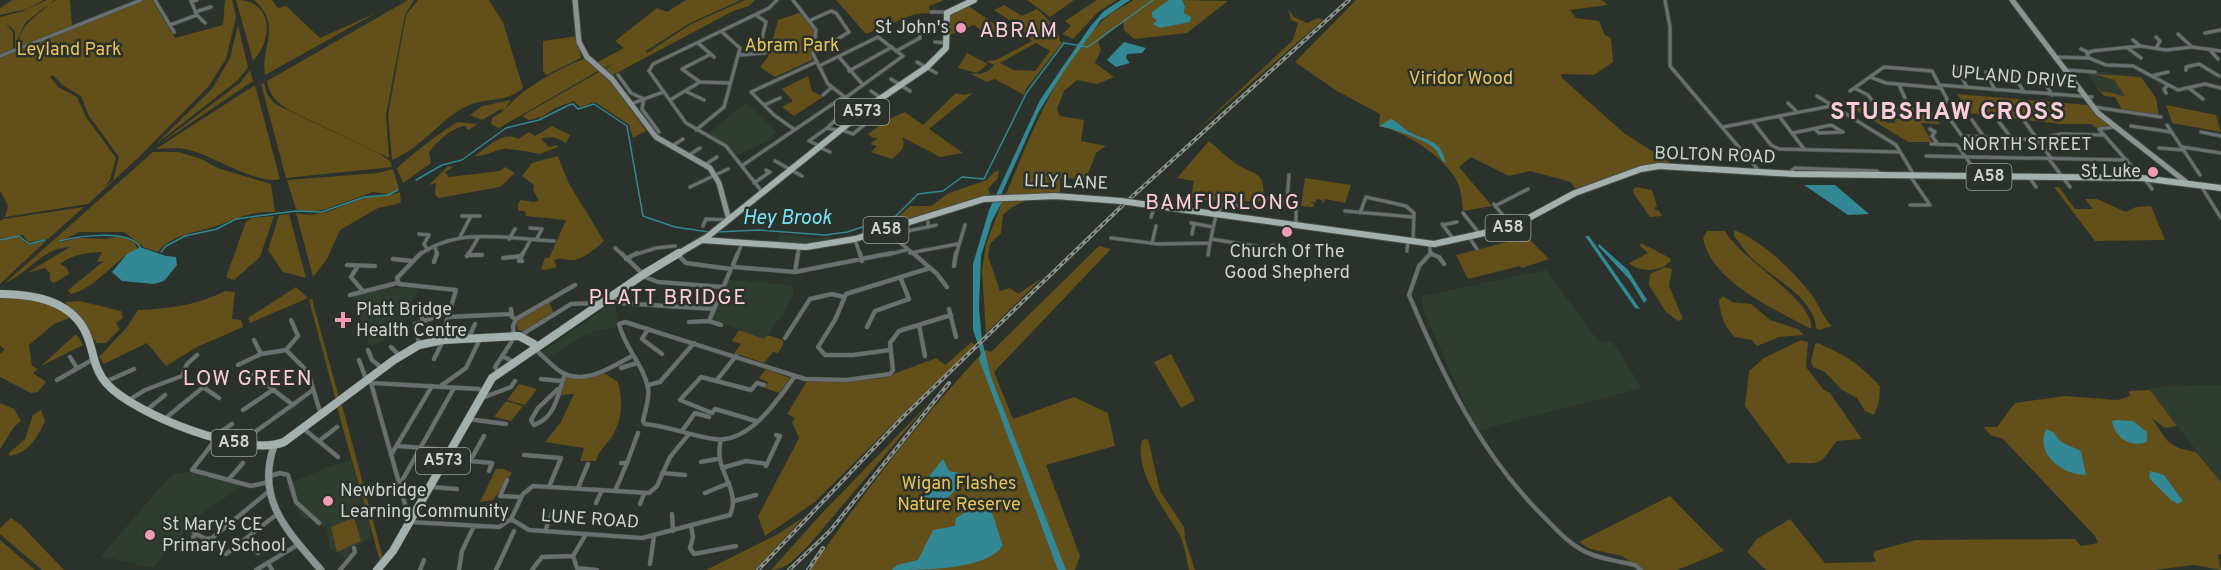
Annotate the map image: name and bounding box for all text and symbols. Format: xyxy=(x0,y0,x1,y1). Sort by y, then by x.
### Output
place label: St John's xyxy=(875,17,949,40)
district label: ABRAM xyxy=(979,18,1059,45)
marker: St John's xyxy=(954,21,968,35)
park label: Abram Park xyxy=(744,35,840,58)
park label: Leyland Park xyxy=(16,39,122,62)
street label: UPLAND DRIVE xyxy=(1950,61,2078,95)
park label: Viridor Wood xyxy=(1409,68,1513,91)
district label: STUBSHAW CROSS xyxy=(1830,98,2066,128)
road number: A573 xyxy=(835,99,889,125)
street label: NORTH STREET xyxy=(1962,134,2092,157)
street label: BOLTON ROAD xyxy=(1654,142,1776,170)
place label: St Luke xyxy=(2080,161,2141,184)
road number: A58 xyxy=(1966,164,2012,190)
marker: St Luke xyxy=(2146,165,2160,179)
street label: LILY LANE xyxy=(1023,170,1109,196)
district label: BAMFURLONG xyxy=(1145,190,1301,217)
water label: Hey Brook xyxy=(742,206,833,232)
road number: A58 xyxy=(1486,215,1530,241)
road number: A58 xyxy=(864,217,908,243)
marker: Church Of The Good Shepherd xyxy=(1280,225,1294,239)
place label: Church Of The Good Shepherd xyxy=(1224,241,1350,285)
district label: PLATT BRIDGE xyxy=(589,285,747,312)
place label: Platt Bridge Health Centre xyxy=(356,299,467,343)
marker: Platt Bridge Health Centre xyxy=(334,311,352,329)
district label: LOW GREEN xyxy=(183,366,313,393)
road number: A58 xyxy=(212,430,256,456)
road number: A573 xyxy=(416,448,470,474)
park label: Wigan Flashes Nature Reserve xyxy=(897,473,1021,517)
place label: Newbridge Learning Community xyxy=(340,480,509,524)
marker: Newbridge Learning Community xyxy=(321,494,335,508)
street label: LUNE ROAD xyxy=(540,505,640,535)
place label: St Mary's CE Primary School xyxy=(162,514,286,558)
marker: St Mary's CE Primary School xyxy=(143,528,157,542)

